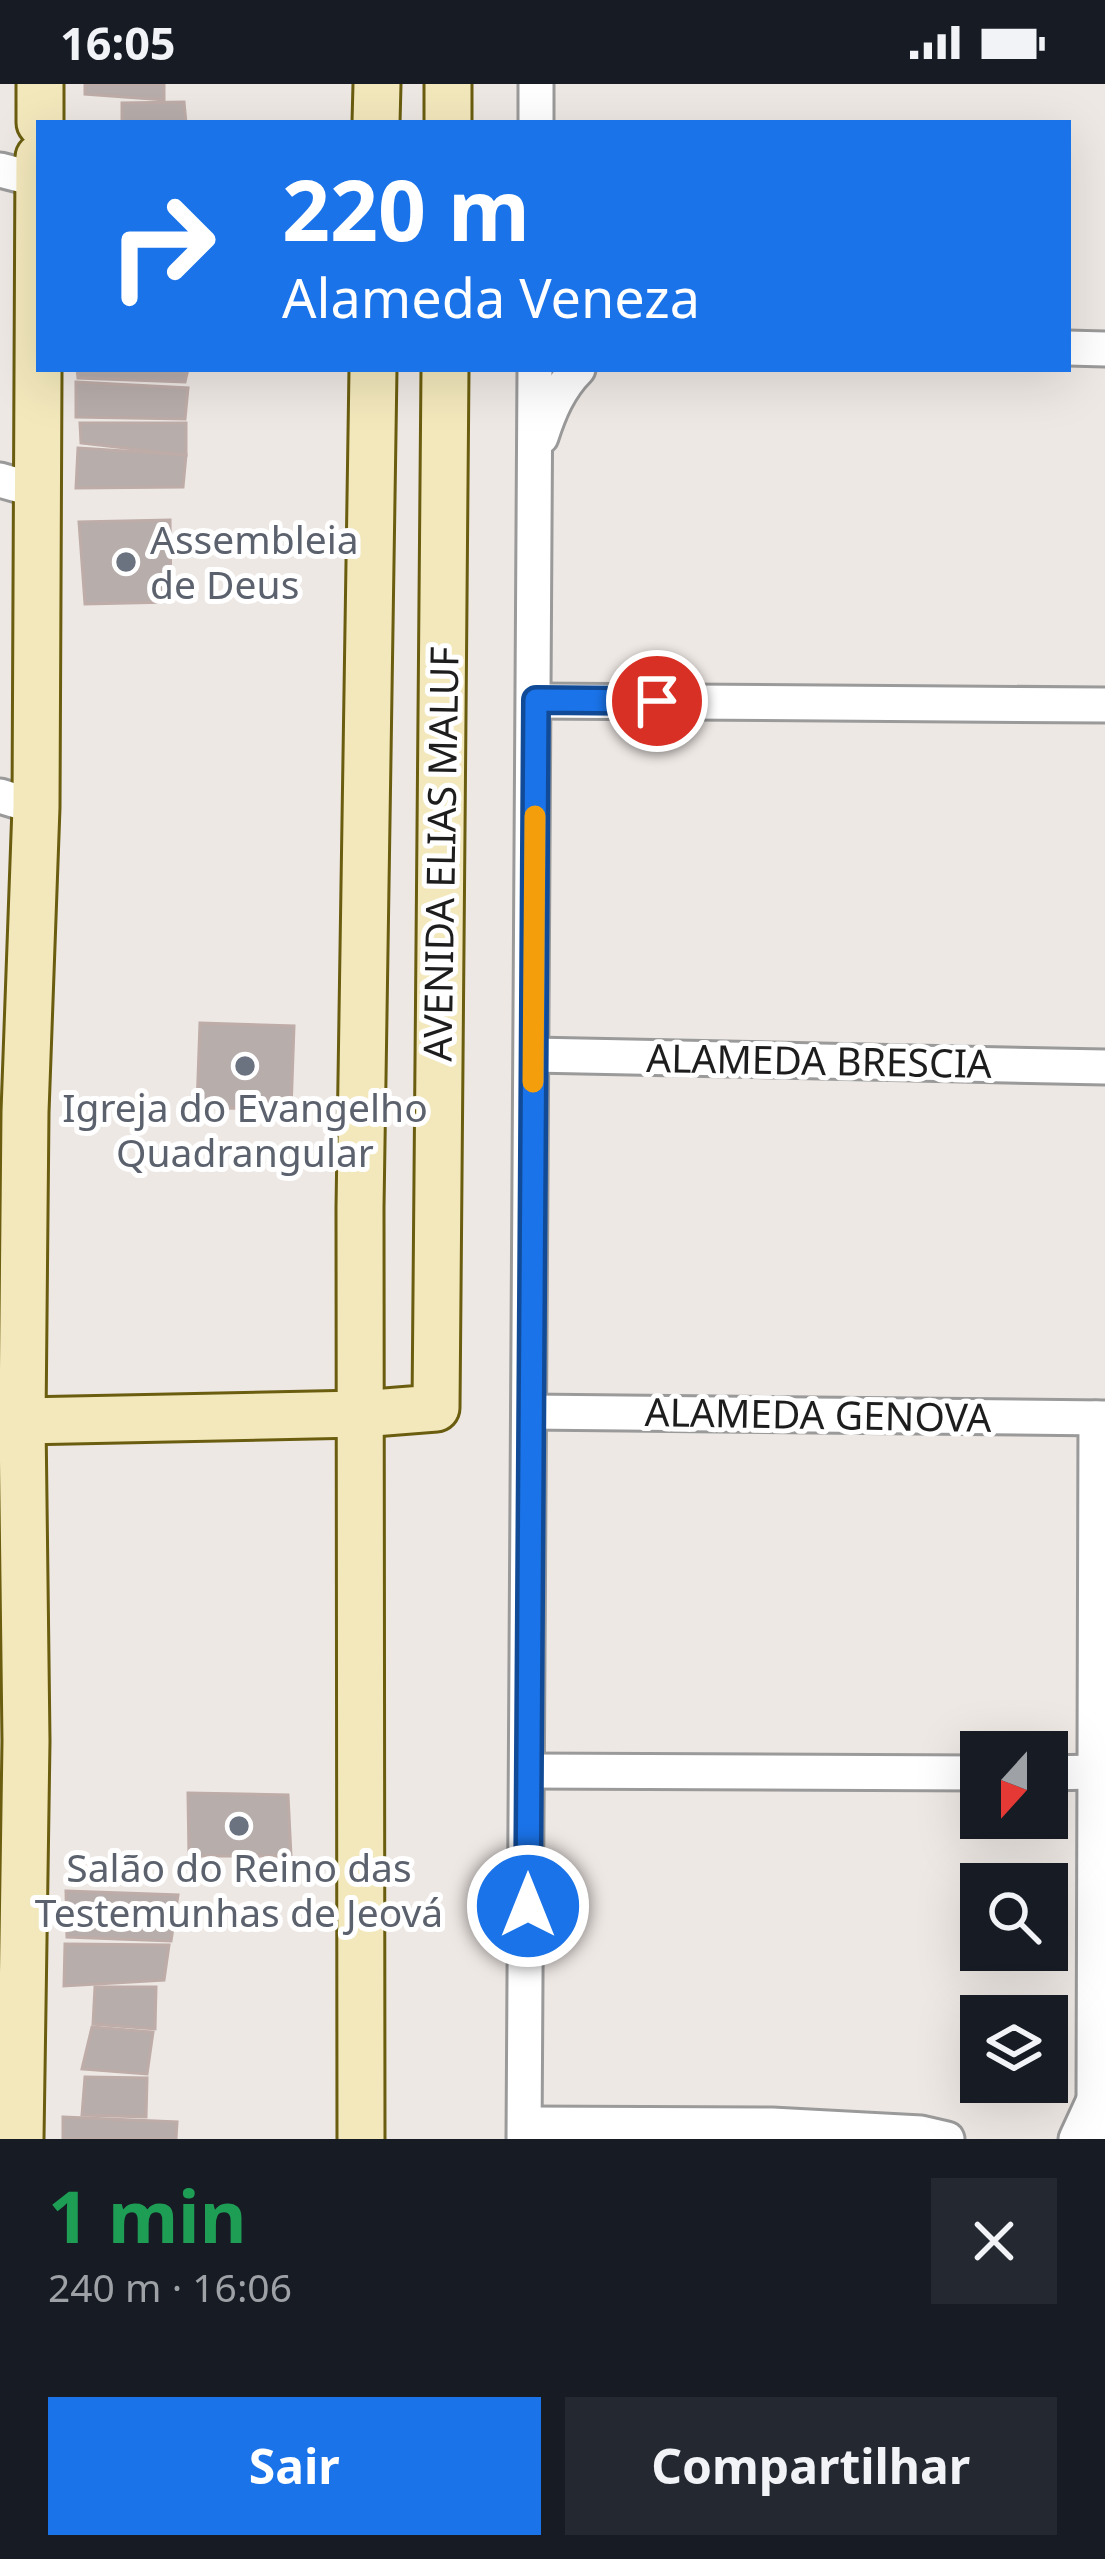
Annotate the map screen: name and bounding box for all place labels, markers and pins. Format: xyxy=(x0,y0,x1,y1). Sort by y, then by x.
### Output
place label: Assembleia de Deus xyxy=(150,512,359,610)
marker: Assembleia de Deus xyxy=(113,549,139,575)
pin xyxy=(606,650,708,752)
marker: Igreja do Evangelho Quadrangular xyxy=(232,1053,258,1079)
place label: Igreja do Evangelho Quadrangular xyxy=(62,1080,428,1178)
marker: Salão do Reino das Testemunhas de Jeová xyxy=(226,1813,252,1839)
place label: Salão do Reino das Testemunhas de Jeová xyxy=(35,1840,443,1938)

